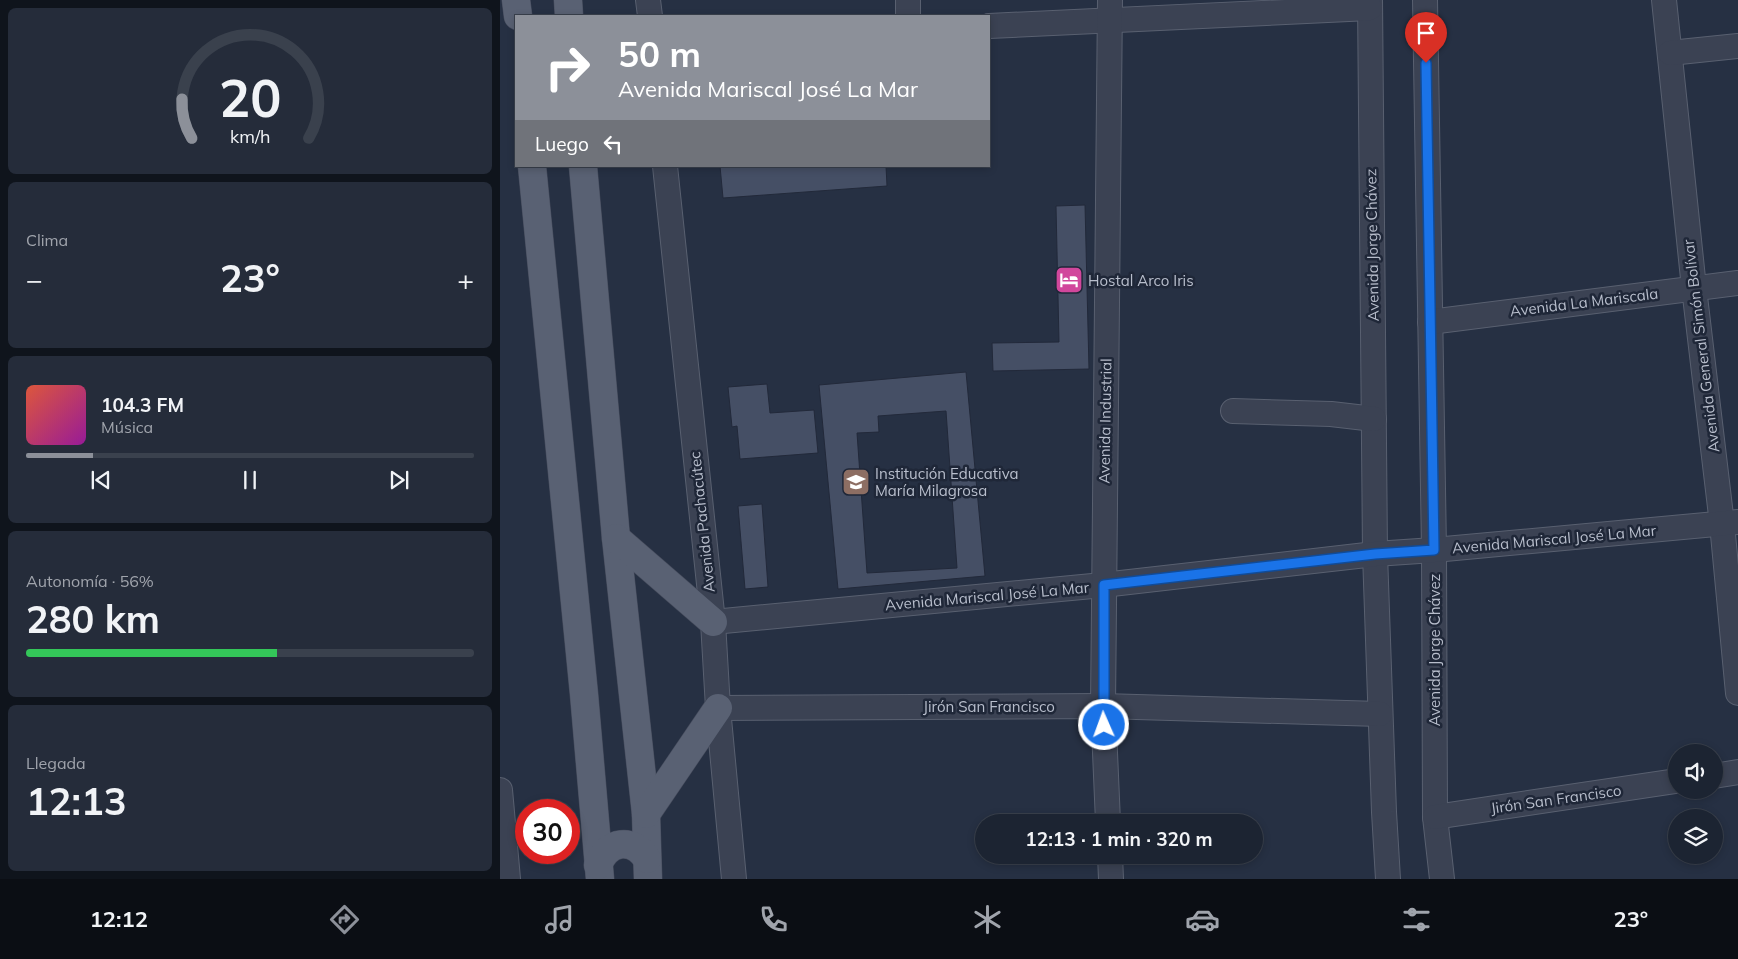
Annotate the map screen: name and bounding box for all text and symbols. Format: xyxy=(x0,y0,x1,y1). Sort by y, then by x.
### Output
pin xyxy=(1405,12,1447,63)
icon: arrive xyxy=(1412,19,1440,47)
text: 50 m xyxy=(618,32,701,76)
icon: right xyxy=(535,35,600,100)
text: 20 xyxy=(219,65,281,130)
text: Avenida Mariscal José La Mar xyxy=(618,75,918,103)
text: km/h xyxy=(230,125,270,147)
icon: left xyxy=(599,130,627,158)
text: Luego xyxy=(535,132,589,156)
street label: Avenida Jorge Chávez xyxy=(1361,168,1383,322)
text: Clima xyxy=(26,230,68,250)
street label: Avenida General Simón Bolívar xyxy=(1678,238,1723,454)
text: 23° xyxy=(220,254,280,302)
text: − xyxy=(26,262,43,297)
text: + xyxy=(457,262,474,297)
hotel icon: Hostal Arco Iris xyxy=(1054,265,1084,295)
place label: Hostal Arco Iris xyxy=(1088,271,1194,290)
street label: Avenida La Mariscala xyxy=(1509,283,1659,321)
street label: Avenida Industrial xyxy=(1094,358,1116,484)
text: 104.3 FM xyxy=(101,393,184,417)
text: Música xyxy=(101,417,153,437)
street label: Avenida Pachacútec xyxy=(685,451,719,593)
place label: Institución Educativa María Milagrosa xyxy=(875,464,1018,500)
icon: previous xyxy=(87,466,115,494)
icon: pause xyxy=(236,466,264,494)
icon: next xyxy=(385,466,413,494)
school or university icon: Institución Educativa María Milagrosa xyxy=(841,467,871,497)
street label: Avenida Mariscal José La Mar xyxy=(1451,521,1657,557)
text: Autonomía · 56% xyxy=(26,571,154,591)
street label: Avenida Jorge Chávez xyxy=(1425,573,1444,726)
street label: Avenida Mariscal José La Mar xyxy=(884,578,1090,614)
text: 280 km xyxy=(26,595,160,643)
street label: Jirón San Francisco xyxy=(923,697,1055,716)
position arrow xyxy=(1077,698,1129,750)
map controls xyxy=(1668,744,1723,864)
button: sound xyxy=(1668,744,1723,799)
text: Llegada xyxy=(26,753,86,773)
text: 12:13 xyxy=(26,777,127,825)
street label: Jirón San Francisco xyxy=(1489,780,1623,818)
speed limit sign: 30 xyxy=(515,799,580,864)
button: layers xyxy=(1668,809,1723,864)
text: 12:13 · 1 min · 320 m xyxy=(1025,827,1213,851)
icon: directions xyxy=(327,902,362,937)
icon: music xyxy=(542,902,577,937)
icon: phone xyxy=(756,902,791,937)
icon: climate xyxy=(970,902,1005,937)
icon: car xyxy=(1185,902,1220,937)
icon: filters xyxy=(1399,902,1434,937)
text: 12:12 xyxy=(90,905,148,933)
text: 23° xyxy=(1613,905,1648,933)

